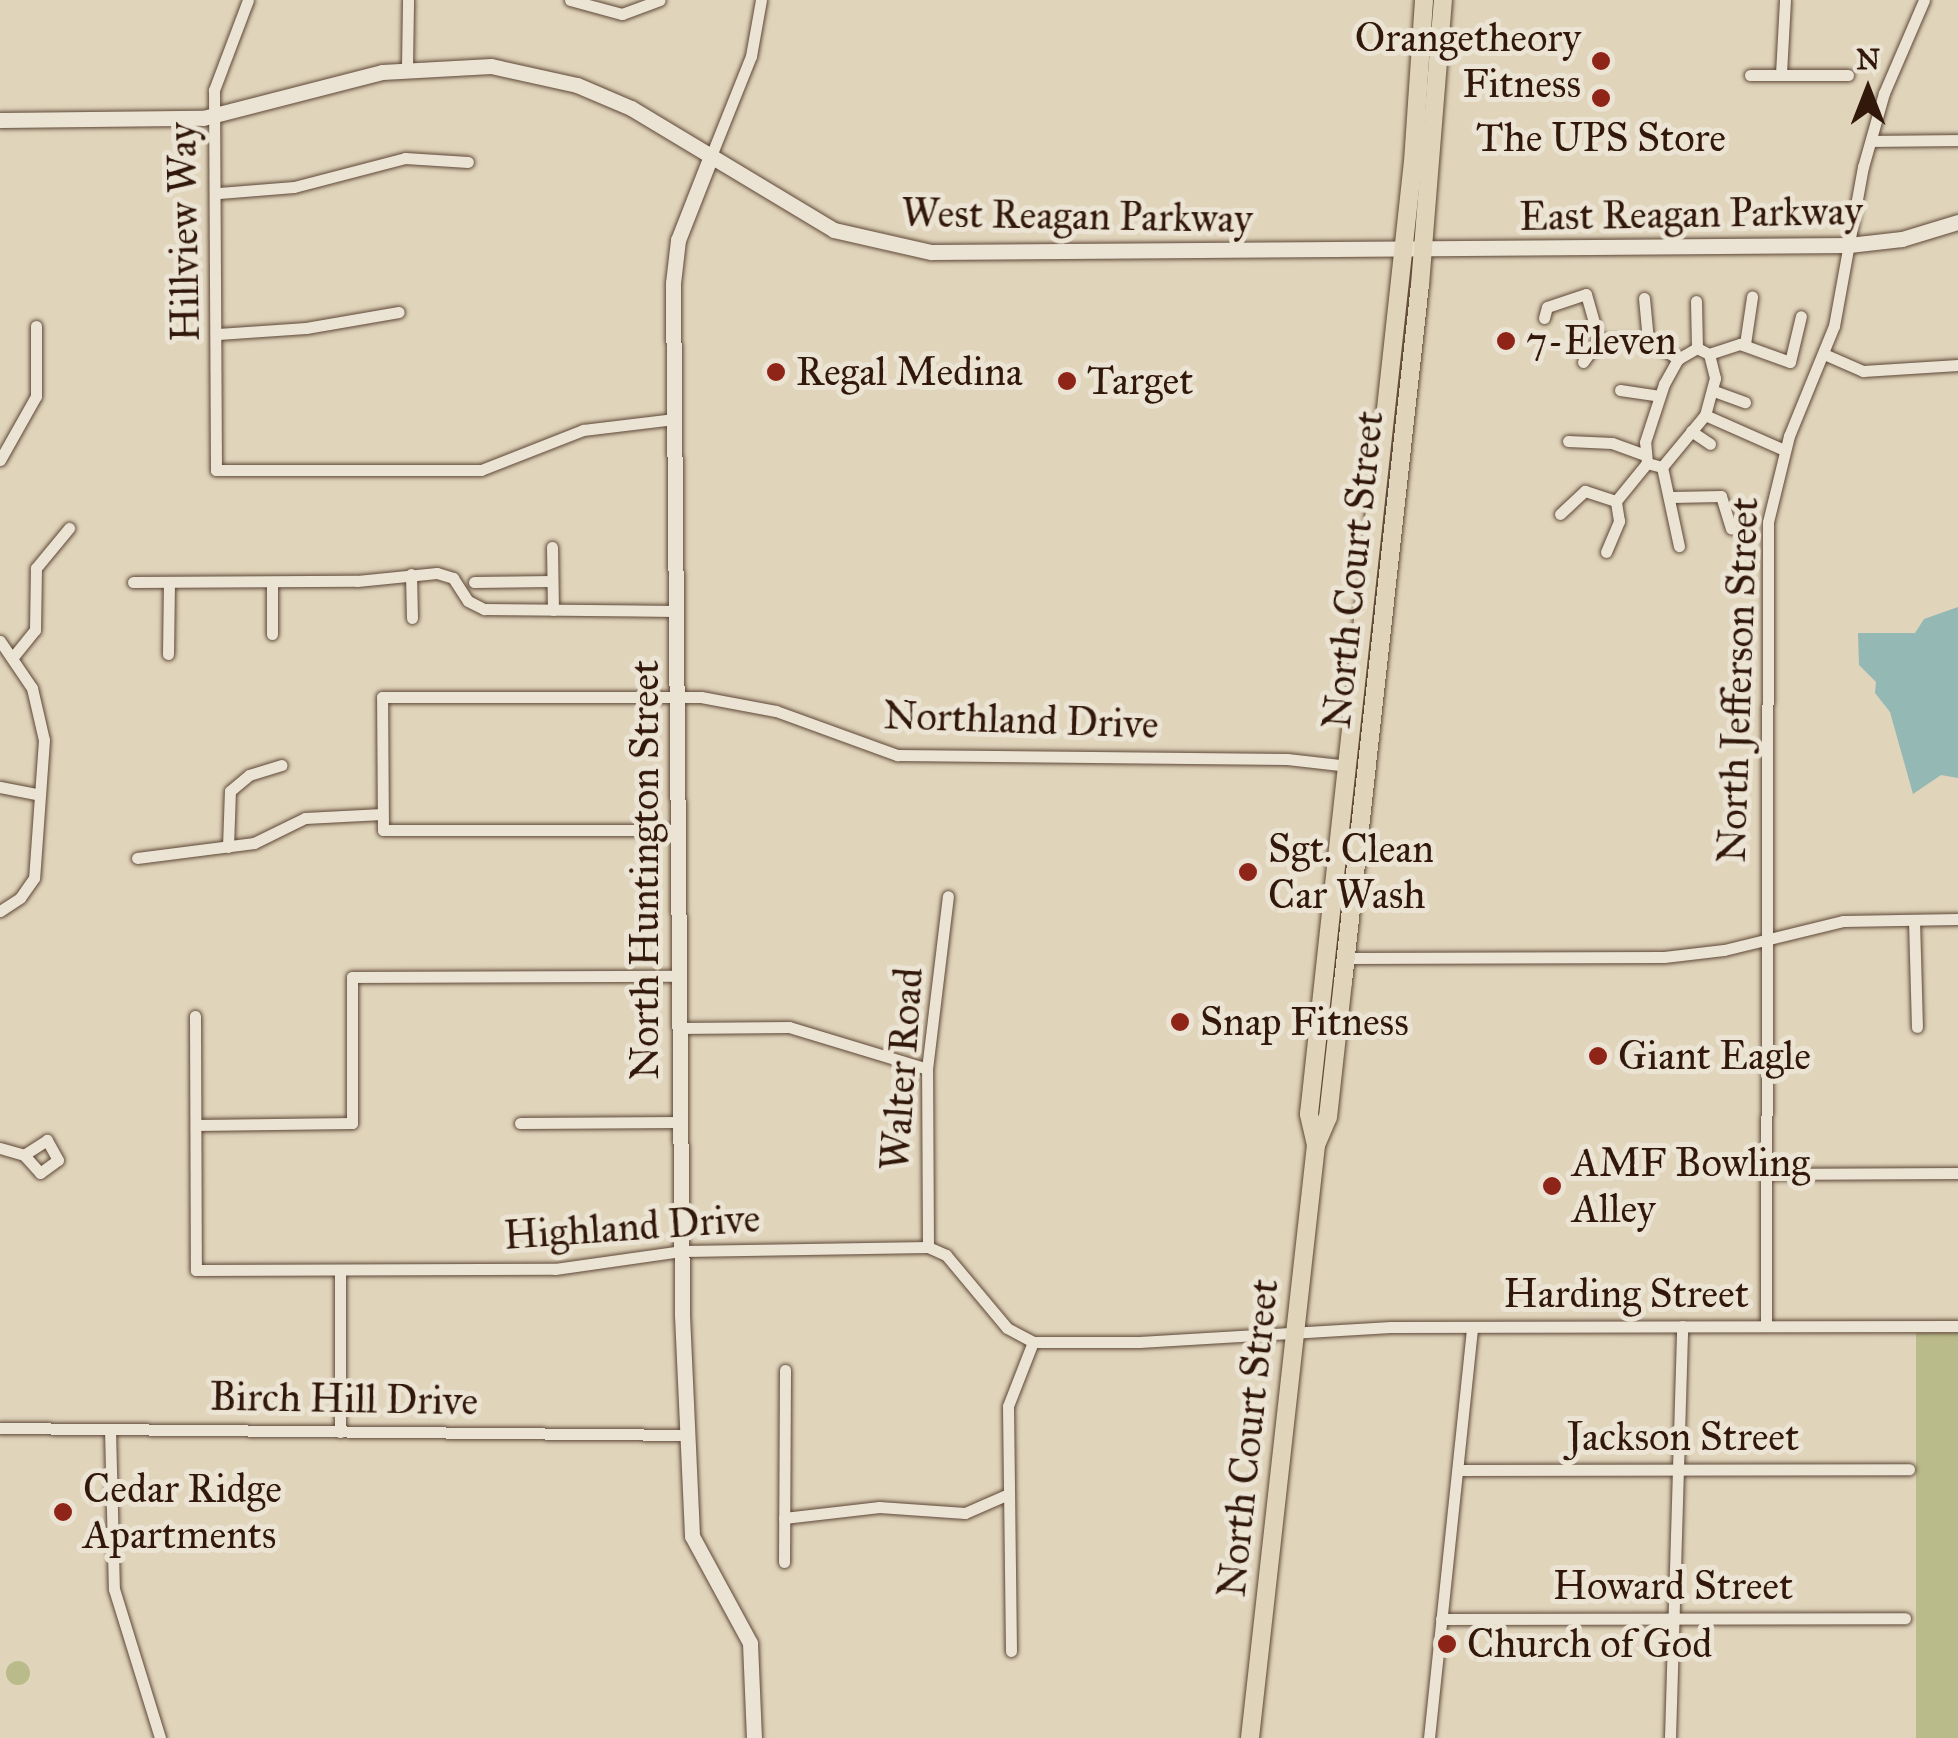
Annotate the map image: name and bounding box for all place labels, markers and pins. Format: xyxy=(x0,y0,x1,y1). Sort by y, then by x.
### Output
place label: Orangetheory Fitness xyxy=(1355,14,1581,108)
marker: Orangetheory Fitness xyxy=(1590,50,1612,72)
marker: The UPS Store xyxy=(1590,87,1612,109)
place label: The UPS Store xyxy=(1476,114,1726,162)
place label: 7-Eleven xyxy=(1526,317,1677,365)
marker: 7-Eleven xyxy=(1495,330,1517,352)
place label: Regal Medina xyxy=(796,348,1023,396)
place label: Target xyxy=(1087,357,1193,405)
marker: Regal Medina xyxy=(765,361,787,383)
marker: Target xyxy=(1056,370,1078,392)
place label: Sgt. Clean Car Wash xyxy=(1268,825,1434,919)
marker: Sgt. Clean Car Wash xyxy=(1237,861,1259,883)
place label: Snap Fitness xyxy=(1200,998,1409,1046)
marker: Snap Fitness xyxy=(1169,1011,1191,1033)
place label: Giant Eagle xyxy=(1618,1032,1811,1080)
marker: Giant Eagle xyxy=(1587,1045,1609,1067)
place label: AMF Bowling Alley xyxy=(1572,1139,1810,1233)
marker: AMF Bowling Alley xyxy=(1541,1175,1563,1197)
place label: Cedar Ridge Apartments xyxy=(83,1465,282,1559)
marker: Cedar Ridge Apartments xyxy=(52,1501,74,1523)
place label: Church of God xyxy=(1467,1620,1712,1668)
marker: Church of God xyxy=(1436,1633,1458,1655)

